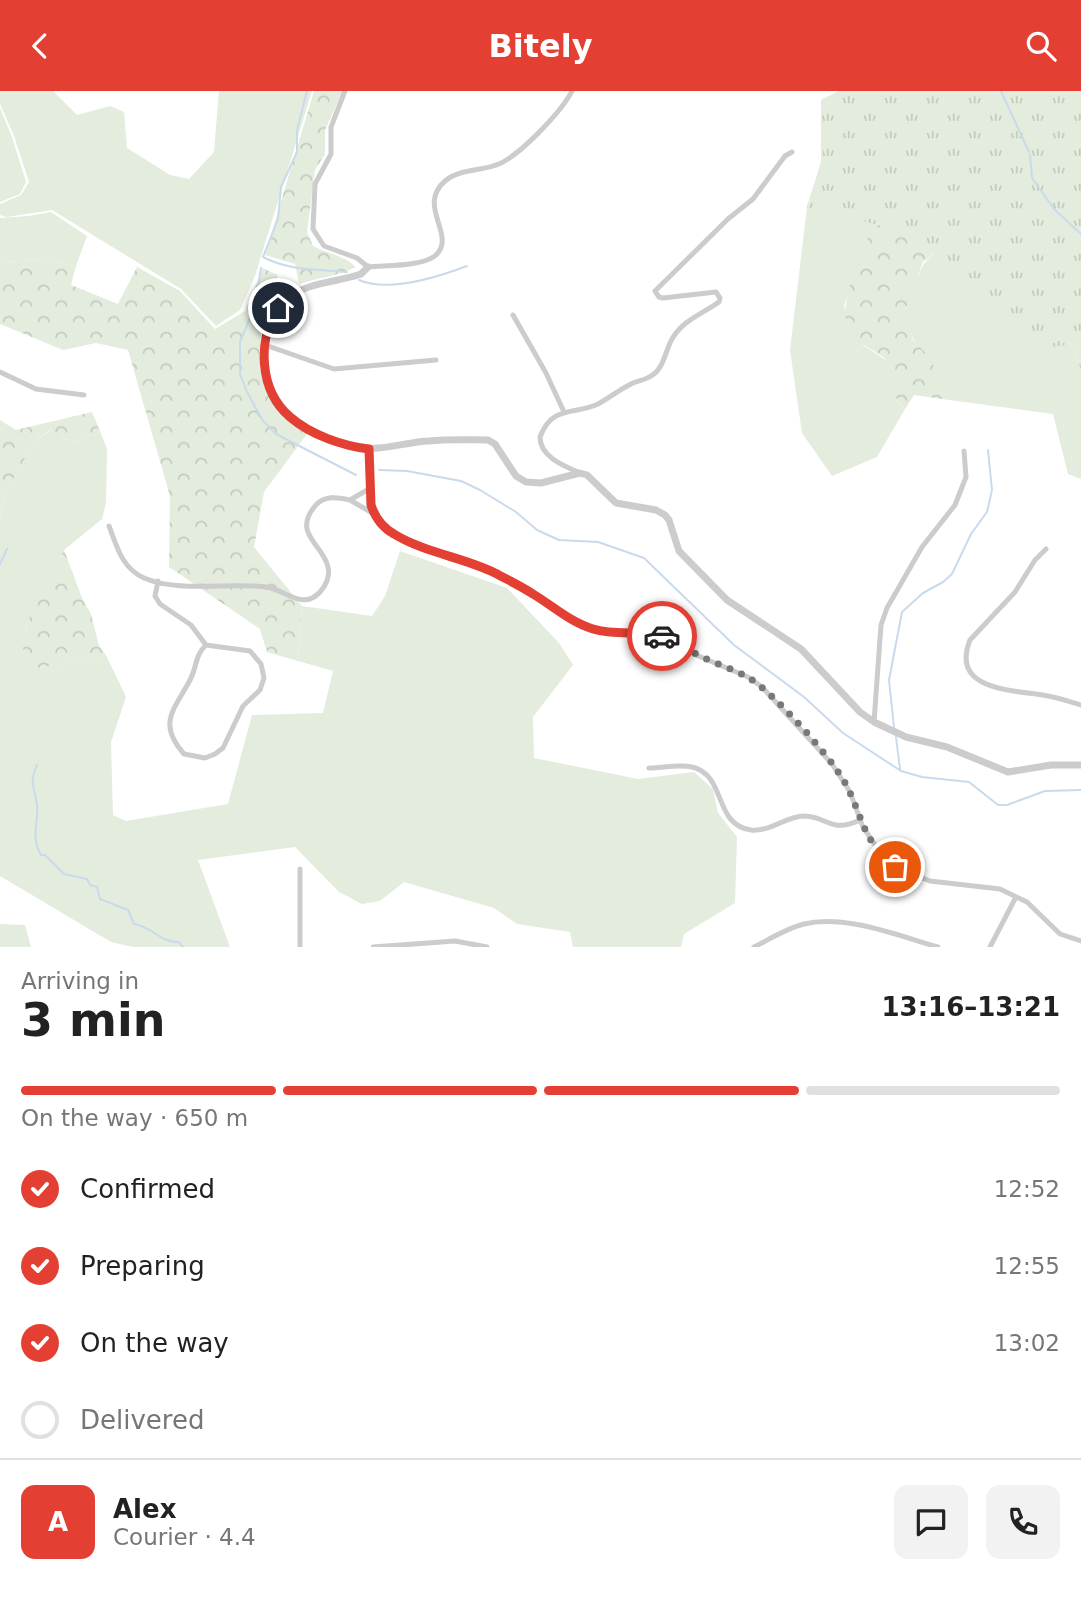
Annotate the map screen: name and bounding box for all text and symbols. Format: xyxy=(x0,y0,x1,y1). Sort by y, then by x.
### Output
icon: back xyxy=(21,27,59,65)
text: Bitely xyxy=(488,27,593,65)
icon: search xyxy=(1022,27,1060,65)
pin xyxy=(248,278,308,338)
icon: home xyxy=(259,289,297,327)
courier xyxy=(627,601,697,671)
icon: car xyxy=(643,617,681,655)
pin xyxy=(865,837,925,897)
icon: bag xyxy=(876,848,914,886)
text: Arriving in xyxy=(21,968,139,994)
text: 13:16–13:21 xyxy=(881,992,1060,1022)
text: 3 min xyxy=(21,993,165,1047)
text: On the way · 650 m xyxy=(21,1105,248,1131)
icon: check xyxy=(21,1170,59,1208)
text: Confirmed xyxy=(80,1174,215,1204)
text: 12:52 xyxy=(994,1176,1060,1202)
icon: check xyxy=(21,1247,59,1285)
text: Preparing xyxy=(80,1251,205,1281)
text: 12:55 xyxy=(994,1253,1060,1279)
icon: check xyxy=(21,1324,59,1362)
text: On the way xyxy=(80,1328,229,1358)
text: 13:02 xyxy=(994,1330,1060,1356)
text: Delivered xyxy=(80,1405,204,1435)
button: chat xyxy=(894,1485,968,1559)
button: phone xyxy=(986,1485,1060,1559)
text: Alex xyxy=(113,1494,176,1524)
text: A xyxy=(48,1507,68,1537)
text: Courier · 4.4 xyxy=(113,1524,256,1550)

